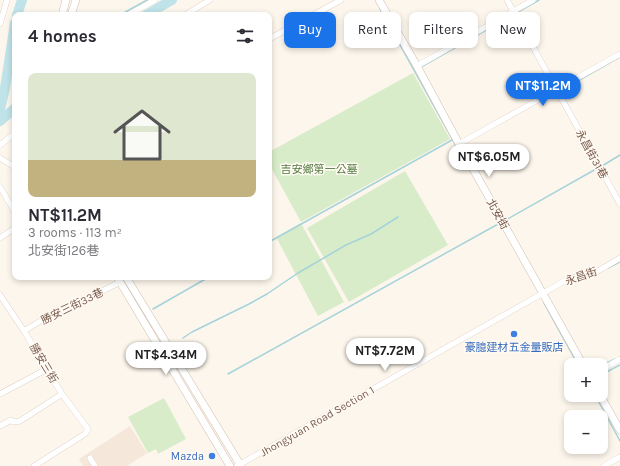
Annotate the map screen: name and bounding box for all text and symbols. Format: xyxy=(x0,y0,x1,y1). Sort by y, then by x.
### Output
chip: Buy xyxy=(284,12,336,48)
chip: Rent xyxy=(344,12,401,48)
chip: Filters xyxy=(409,12,478,48)
chip: New xyxy=(486,12,540,48)
icon: filters xyxy=(234,25,256,47)
text: 4 homes xyxy=(28,26,97,46)
pin: NT$11.2M xyxy=(502,73,584,107)
text: NT$11.2M xyxy=(515,78,571,93)
icon: home xyxy=(106,99,178,171)
street label: 永昌街31巷 xyxy=(573,127,610,181)
pin: NT$6.05M xyxy=(448,144,530,178)
text: NT$6.05M xyxy=(457,149,521,164)
park label: 吉安鄉第一公墓 xyxy=(281,163,358,176)
street label: 北安街 xyxy=(484,197,511,232)
text: NT$11.2M xyxy=(28,205,102,225)
text: 3 rooms · 113 m² xyxy=(28,225,122,240)
text: 北安街126巷 xyxy=(28,243,99,258)
street label: 永昌街 xyxy=(563,265,599,288)
street label: 勝安三街33巷 xyxy=(39,286,106,327)
marker: 豪臆建材五金量販店 xyxy=(509,329,519,339)
pin: NT$7.72M xyxy=(344,338,426,372)
street label: 勝安三街 xyxy=(27,341,60,385)
place label: 豪臆建材五金量販店 xyxy=(465,341,564,354)
pin: NT$4.34M xyxy=(125,342,207,376)
text: NT$7.72M xyxy=(355,343,415,358)
text: NT$4.34M xyxy=(135,347,197,362)
map controls xyxy=(564,358,608,454)
button: + xyxy=(564,358,608,402)
street label: Jhongyuan Road Section 1 xyxy=(258,383,377,459)
button: − xyxy=(564,410,608,454)
place label: Mazda xyxy=(171,450,204,463)
marker: Mazda xyxy=(207,451,217,461)

